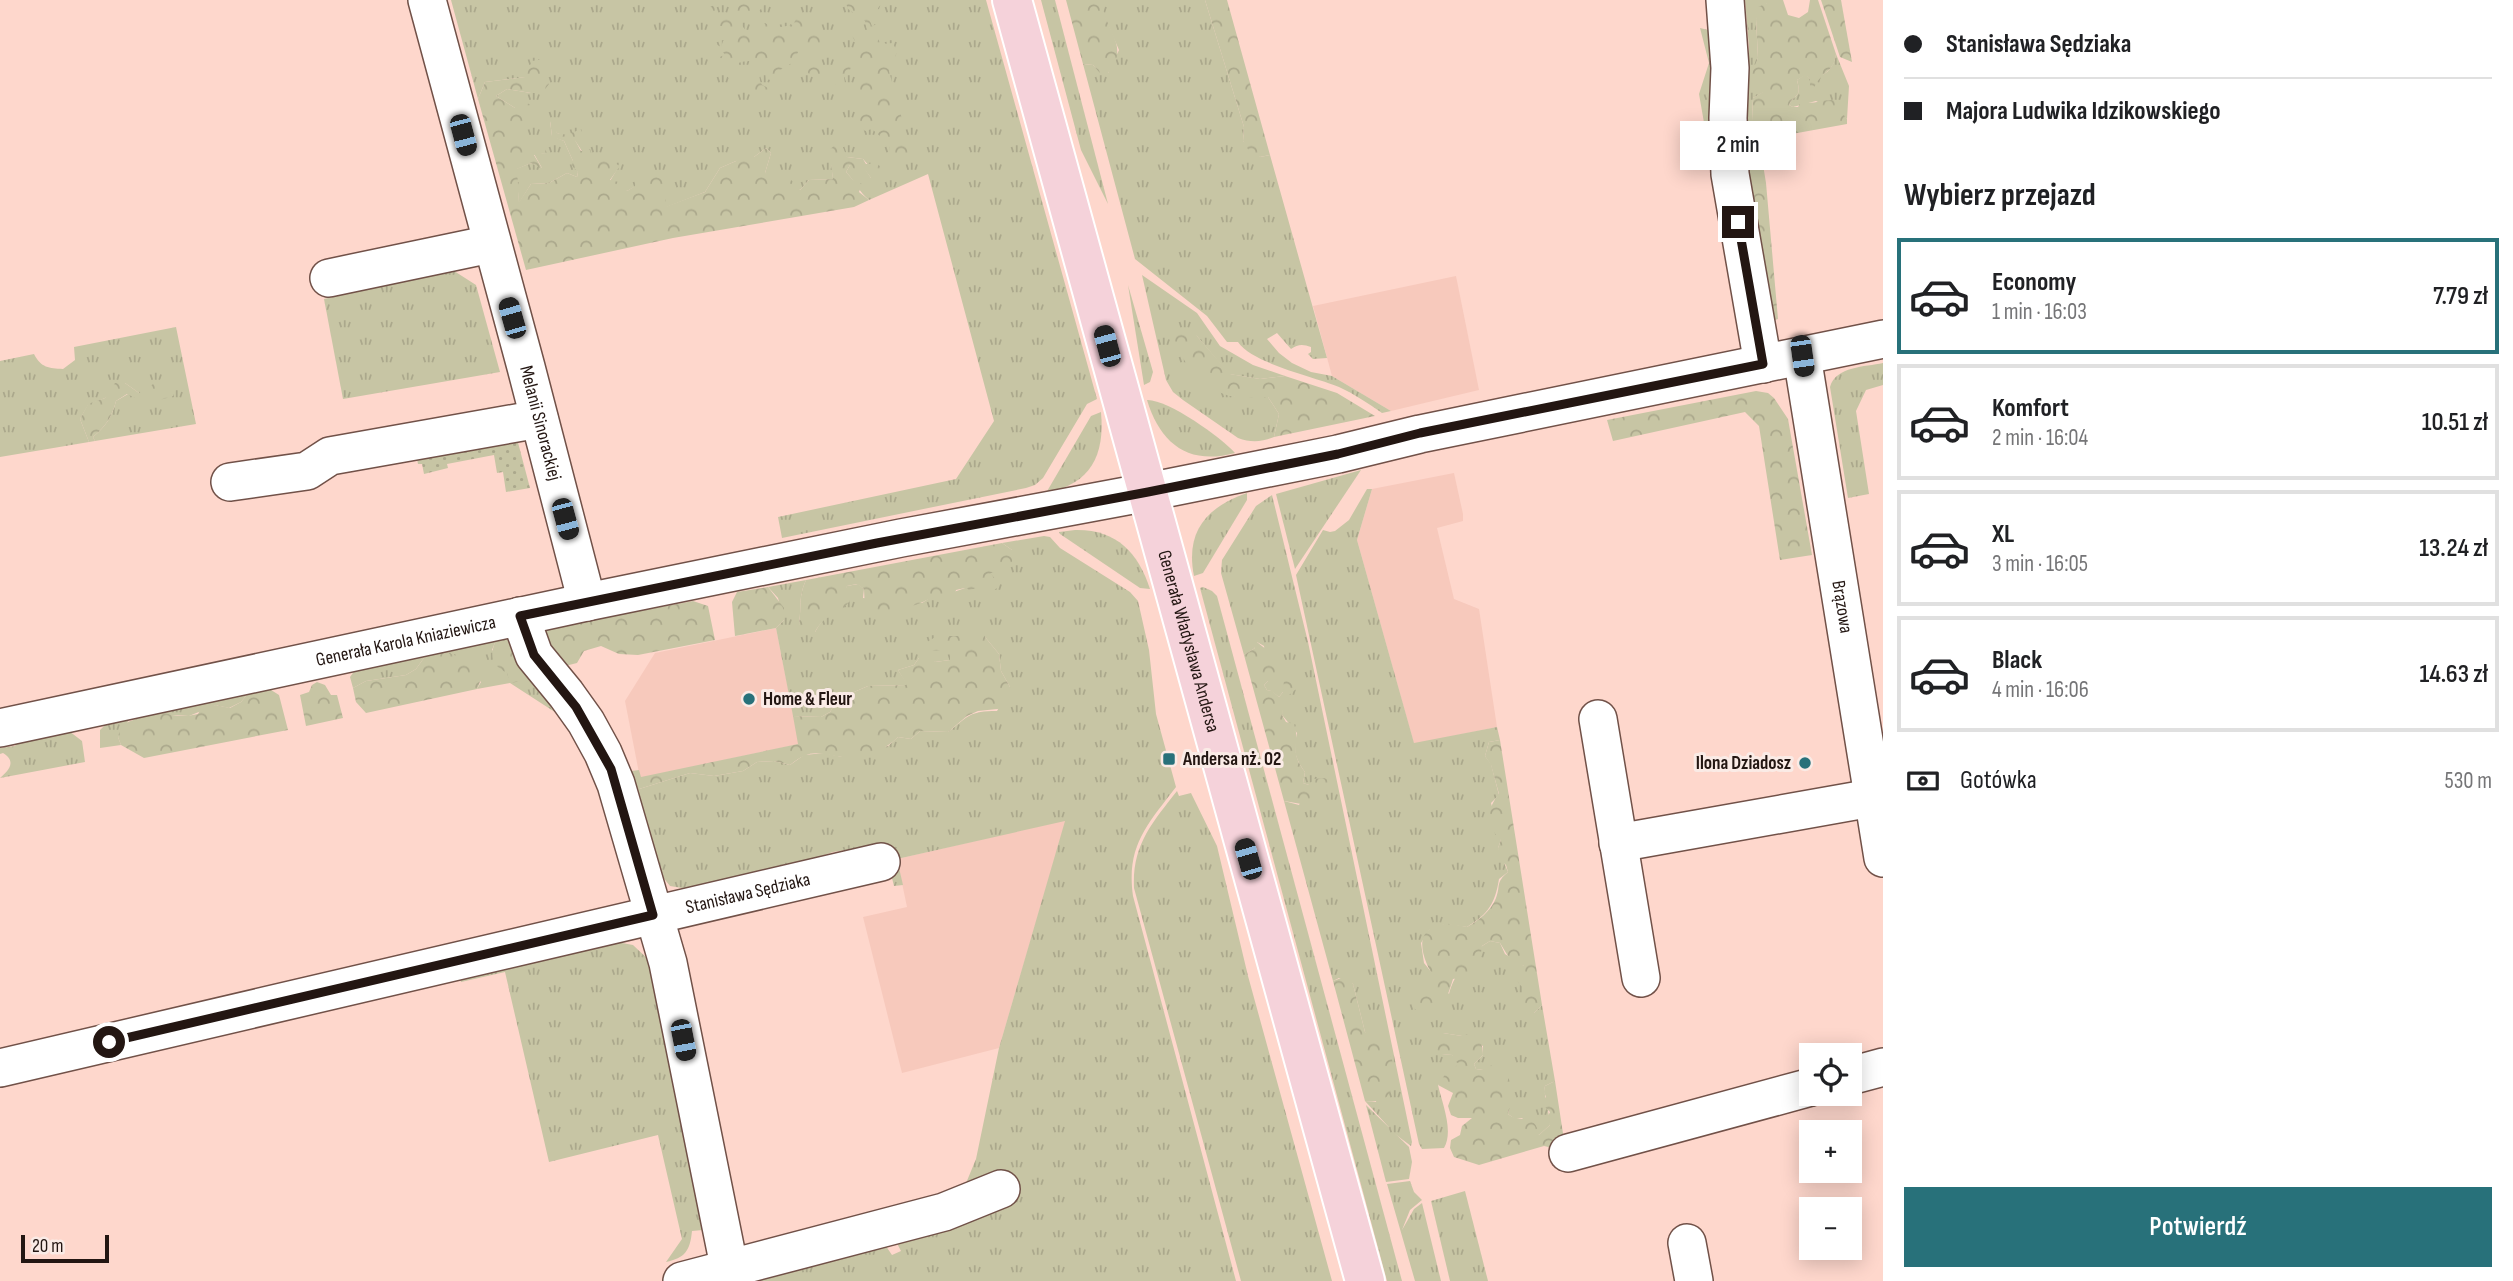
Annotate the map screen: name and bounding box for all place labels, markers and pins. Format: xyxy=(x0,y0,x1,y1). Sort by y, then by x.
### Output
place label: Home & Fleur xyxy=(763,688,852,711)
marker: Home & Fleur xyxy=(741,691,757,707)
place label: Andersa nż. 02 xyxy=(1182,748,1281,771)
marker: Andersa nż. 02 xyxy=(1161,751,1177,767)
place label: Ilona Dziadosz xyxy=(1696,752,1791,775)
marker: Ilona Dziadosz xyxy=(1797,755,1813,771)

